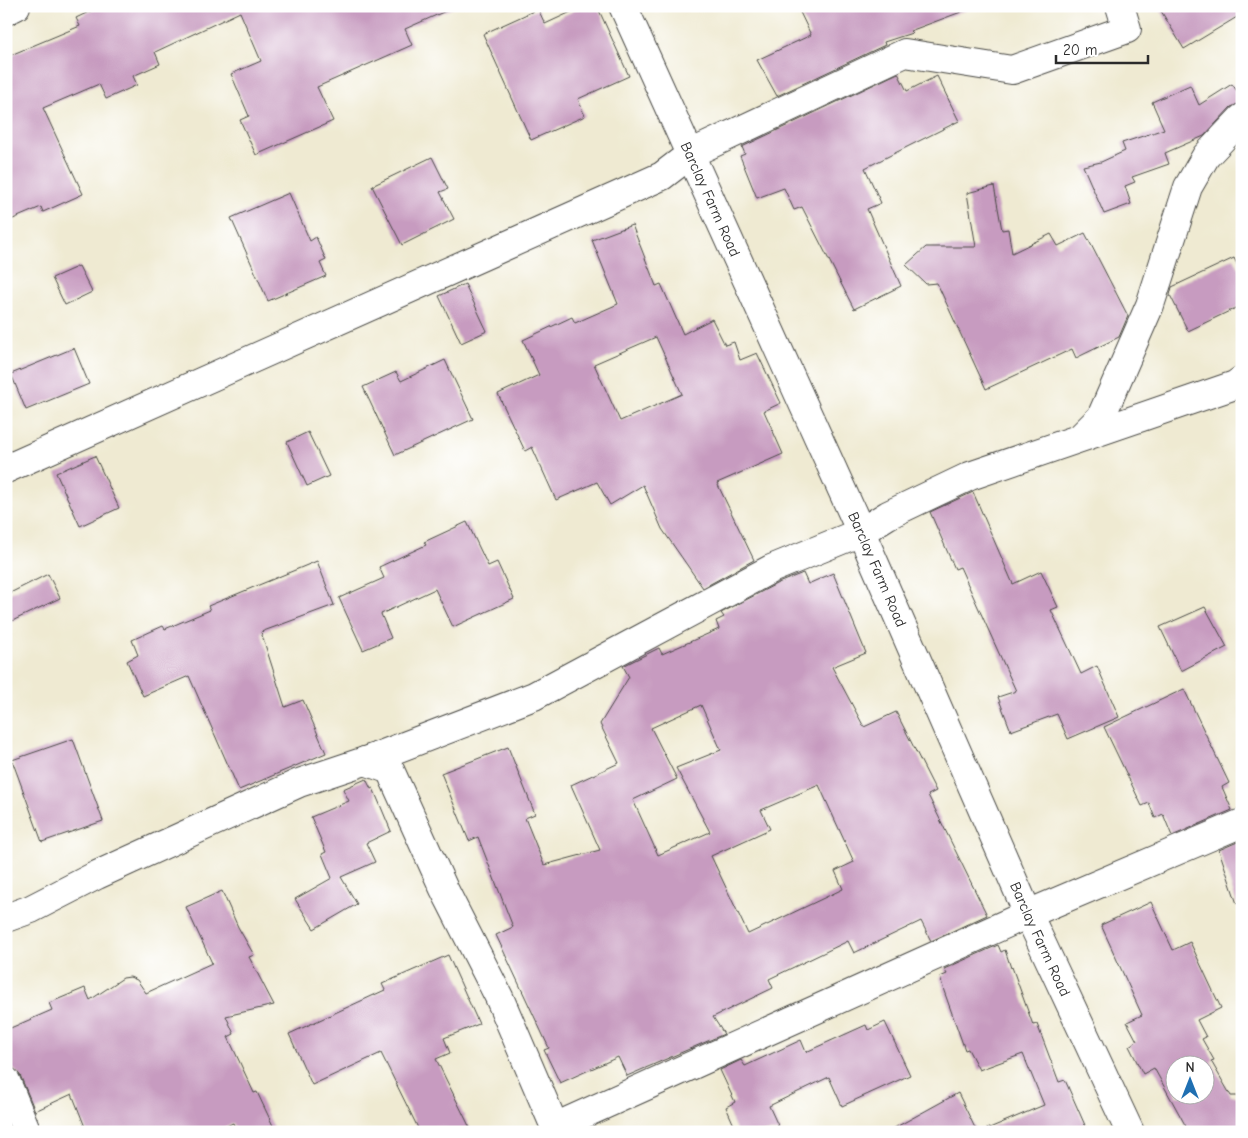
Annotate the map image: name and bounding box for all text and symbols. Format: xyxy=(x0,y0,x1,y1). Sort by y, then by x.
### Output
scale bar xyxy=(1056,32,1148,64)
text: 20 m xyxy=(1063,41,1097,59)
street label: Barclay Farm Road xyxy=(677,139,744,259)
street label: Barclay Farm Road xyxy=(844,509,910,630)
street label: Barclay Farm Road xyxy=(1006,879,1074,999)
north arrow xyxy=(1166,1056,1216,1106)
text: N xyxy=(1185,1059,1195,1076)

